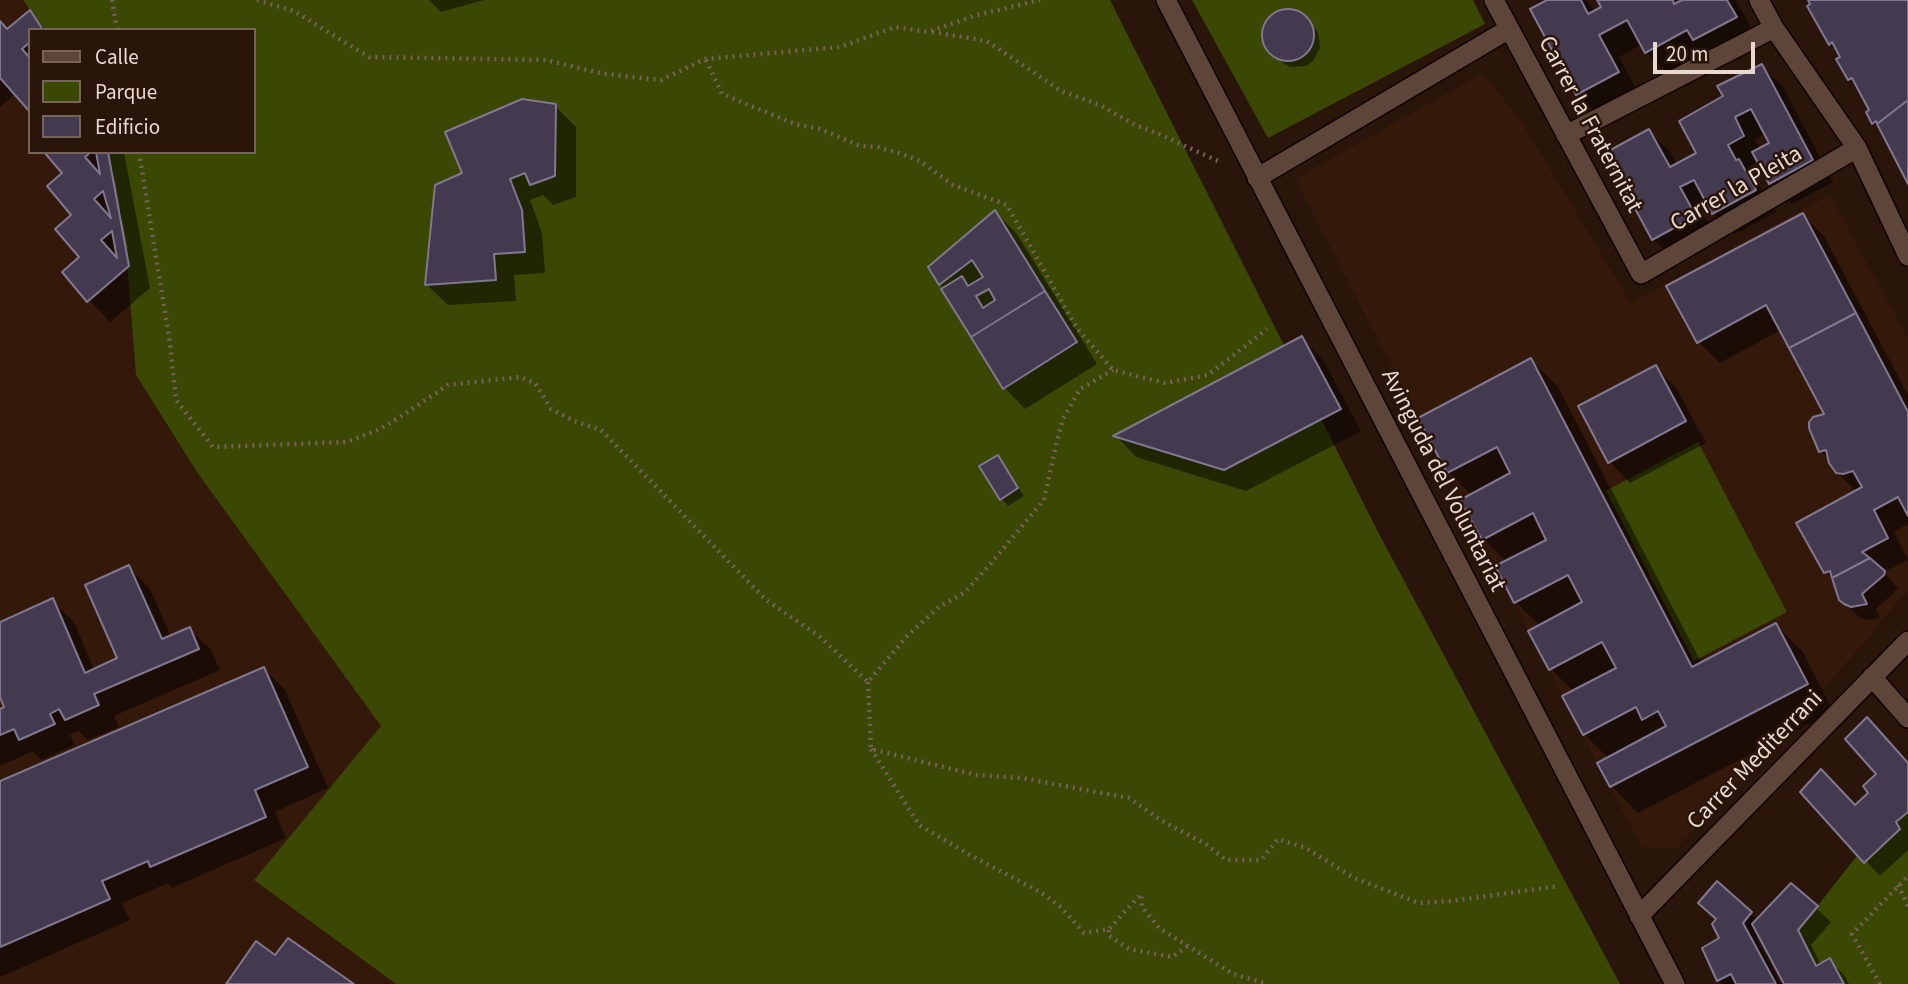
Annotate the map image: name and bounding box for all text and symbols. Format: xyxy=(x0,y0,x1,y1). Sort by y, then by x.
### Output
legend xyxy=(28,28,256,154)
scale bar xyxy=(1656,28,1758,72)
street label: Carrer la Fraternitat xyxy=(1530,32,1648,218)
text: 20 m xyxy=(1666,39,1708,69)
text: Calle xyxy=(95,42,139,72)
text: Parque xyxy=(95,77,157,107)
text: Edificio xyxy=(95,112,160,142)
street label: Carrer la Pleita xyxy=(1666,141,1808,239)
street label: Avinguda del Voluntariat xyxy=(1373,365,1511,597)
street label: Carrer Mediterrani xyxy=(1682,685,1830,837)

